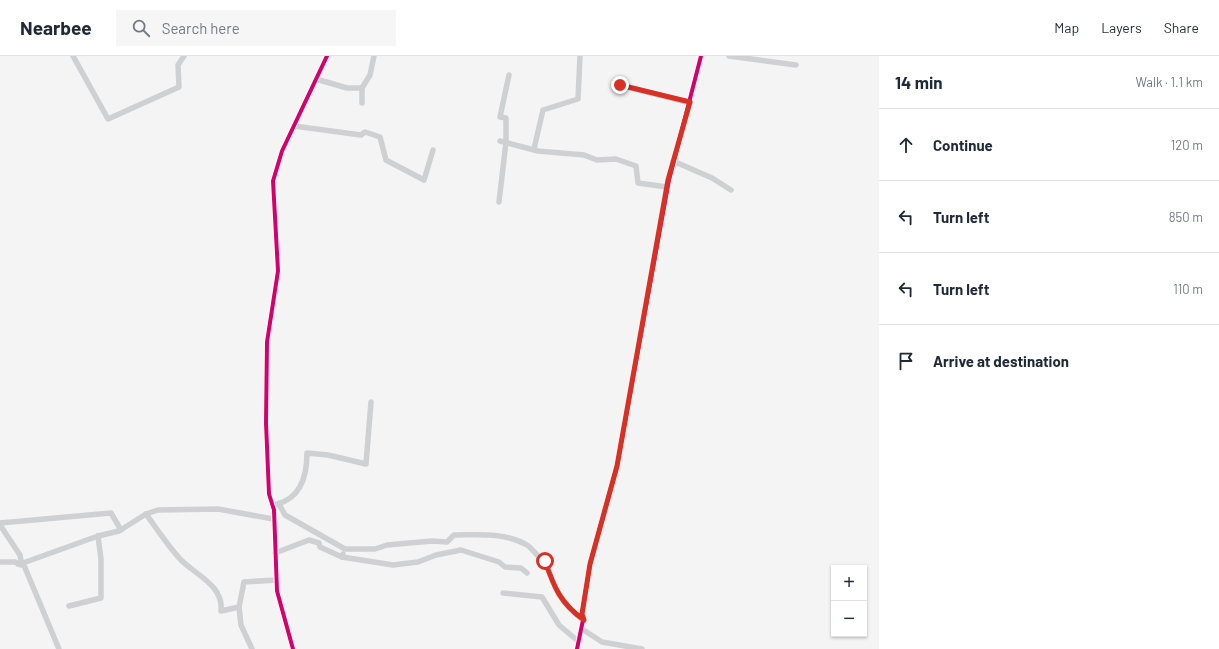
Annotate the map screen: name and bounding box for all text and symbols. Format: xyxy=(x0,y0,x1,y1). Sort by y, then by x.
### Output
search box xyxy=(116,10,396,46)
text: Nearbee xyxy=(20,16,92,39)
icon: search xyxy=(130,17,152,39)
text: Search here xyxy=(162,19,240,37)
text: Map xyxy=(1054,19,1079,36)
text: Layers xyxy=(1101,19,1142,36)
text: Share xyxy=(1164,19,1199,36)
text: 14 min xyxy=(895,72,943,92)
text: Walk · 1.1 km xyxy=(1136,74,1203,90)
route end xyxy=(611,76,629,94)
icon: ahead xyxy=(895,134,917,156)
text: Continue xyxy=(933,136,993,154)
text: 120 m xyxy=(1171,137,1203,153)
icon: left xyxy=(895,206,917,228)
text: Turn left xyxy=(933,208,989,226)
text: 850 m xyxy=(1169,209,1203,225)
icon: left xyxy=(895,278,917,300)
text: Turn left xyxy=(933,280,989,298)
text: 110 m xyxy=(1173,281,1203,297)
icon: arrive xyxy=(895,350,917,372)
text: Arrive at destination xyxy=(933,352,1069,370)
route start xyxy=(536,552,554,570)
map controls xyxy=(831,565,867,637)
button: + xyxy=(831,565,867,601)
button: − xyxy=(831,601,867,637)

